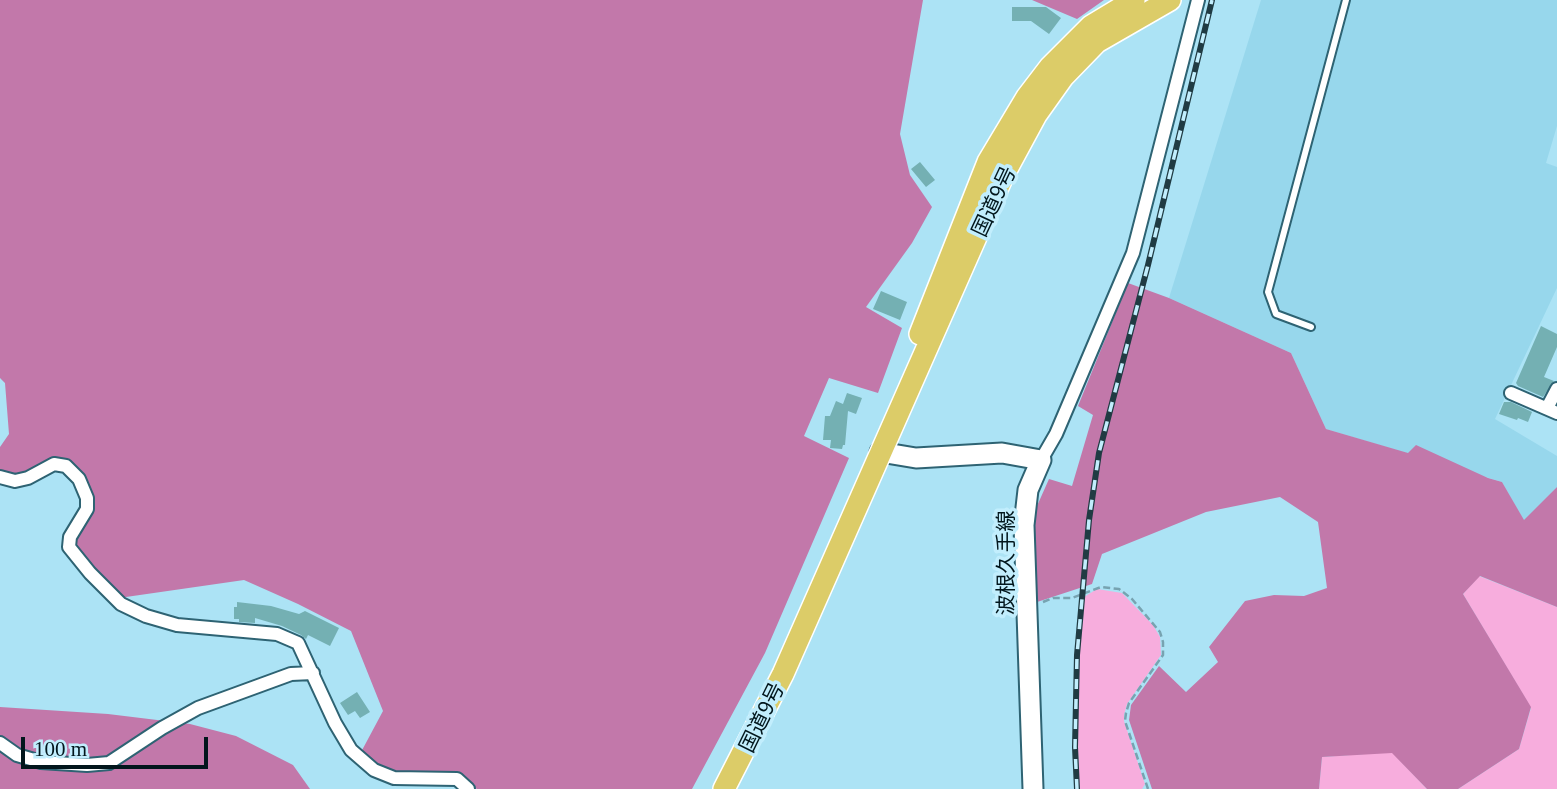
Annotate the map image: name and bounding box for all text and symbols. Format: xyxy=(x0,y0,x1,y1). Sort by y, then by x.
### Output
street label: 国道9号 xyxy=(966,162,1020,240)
street label: 波根久手線 xyxy=(992,511,1018,615)
street label: 国道9号 xyxy=(733,678,789,756)
scale bar xyxy=(24,722,212,766)
text: 100 m xyxy=(34,737,87,761)

